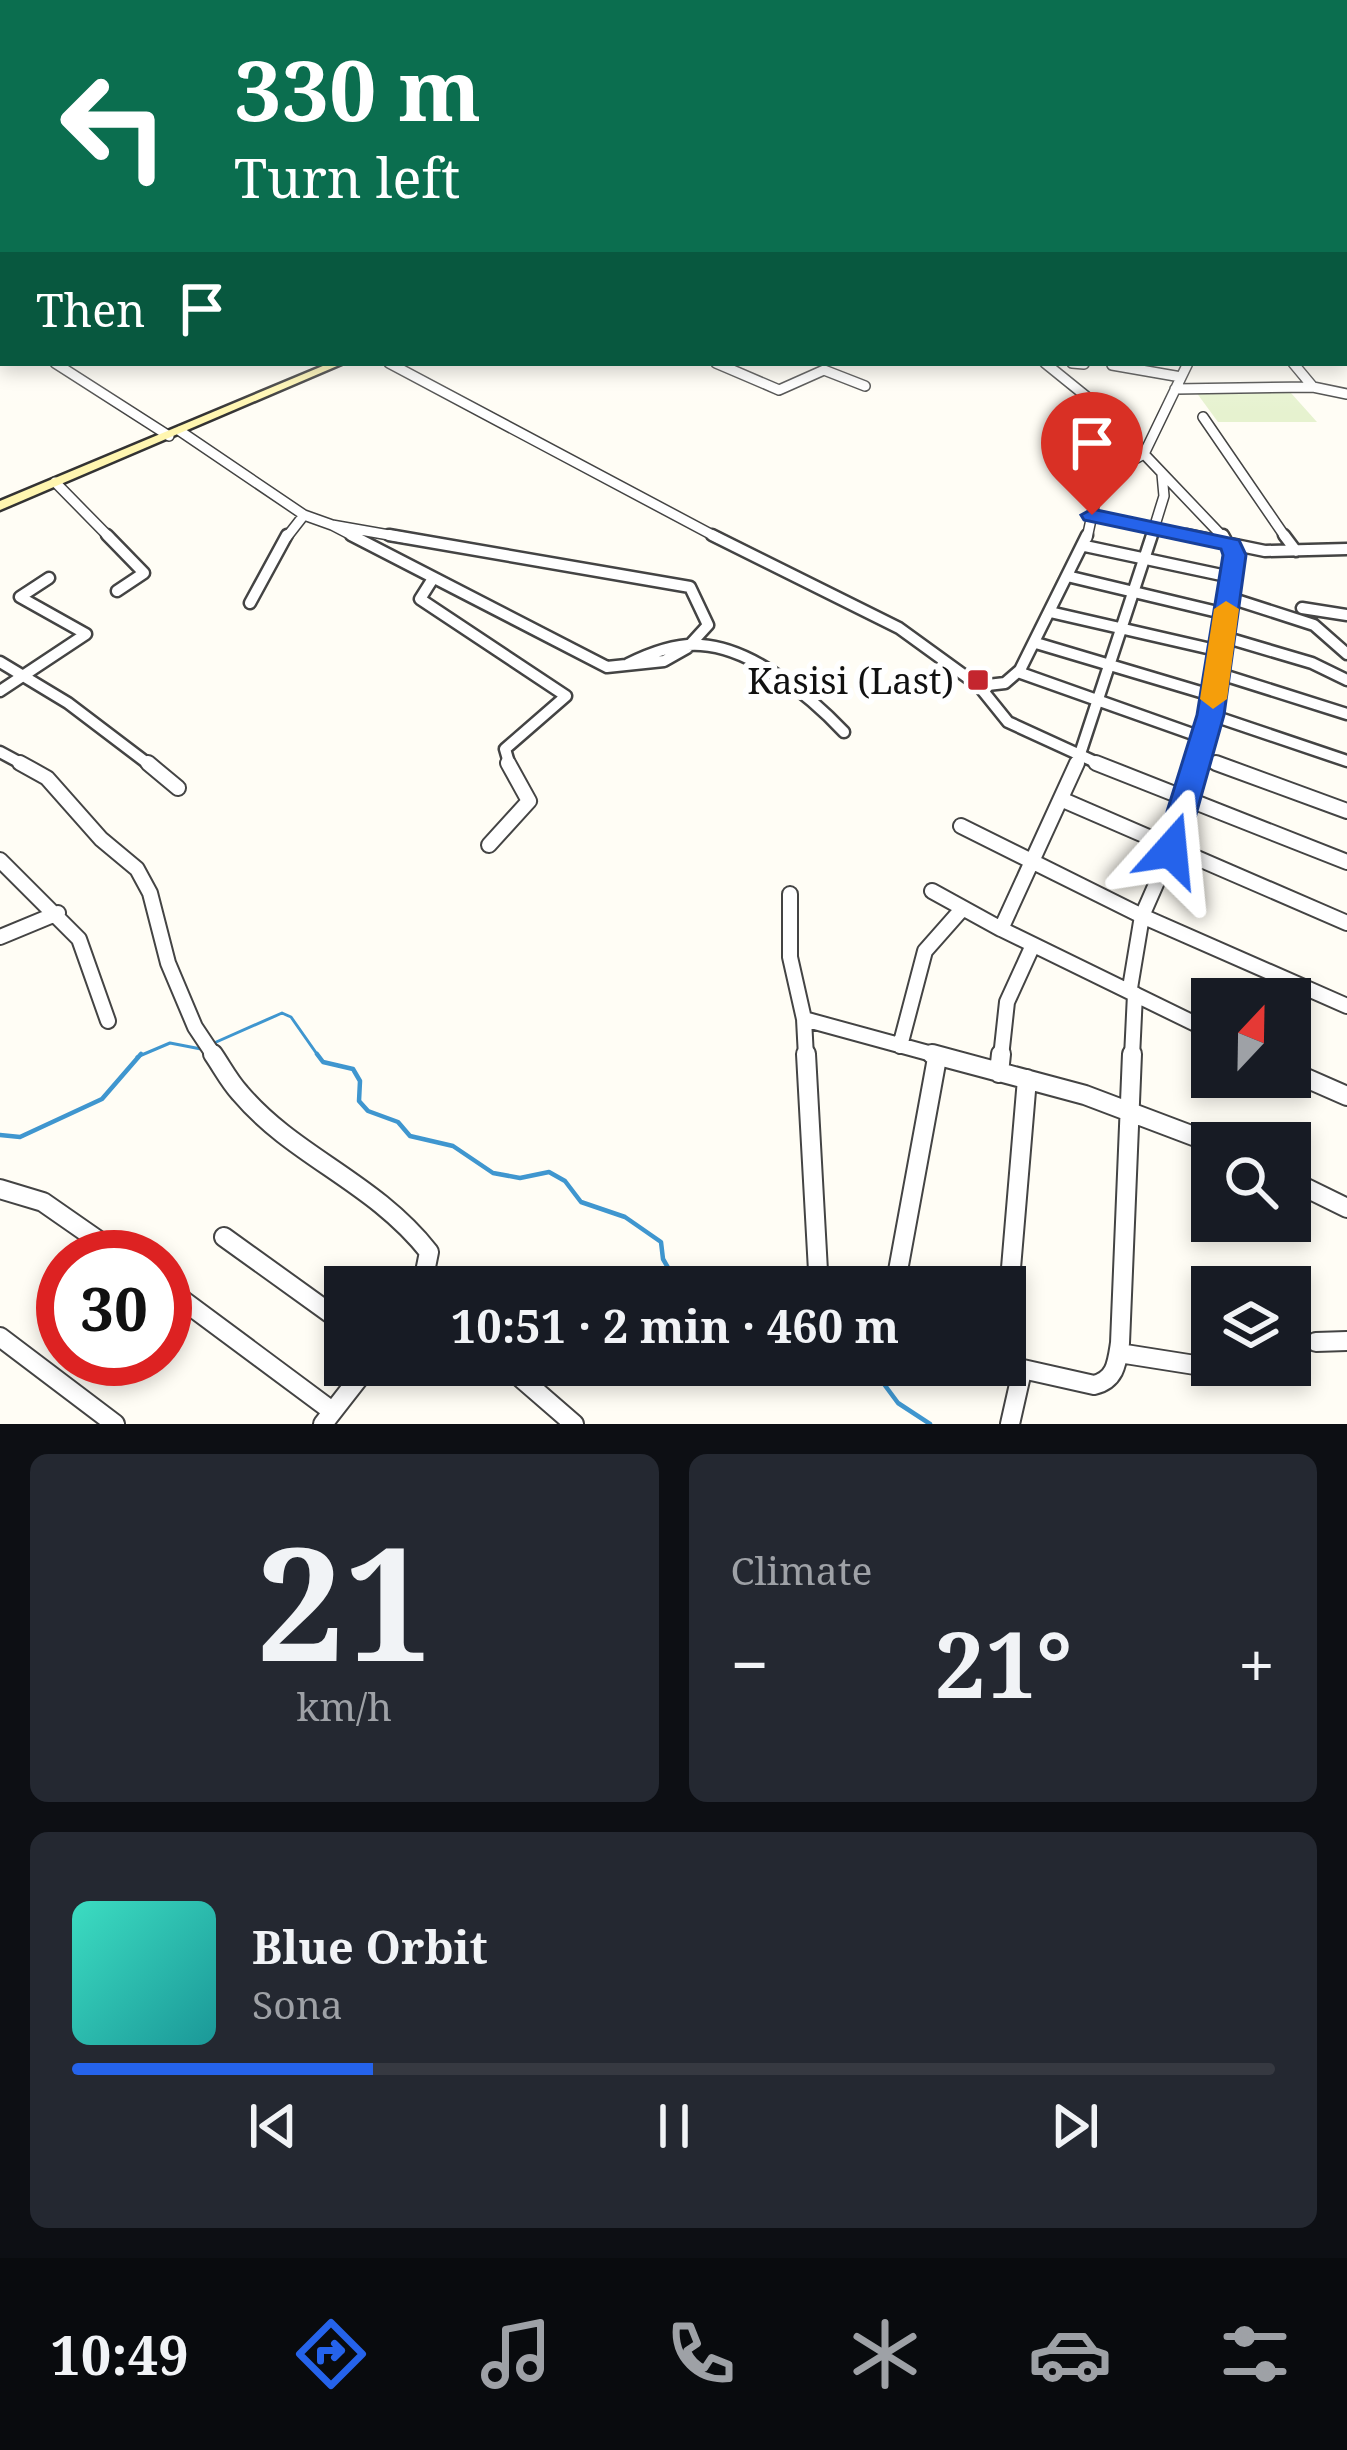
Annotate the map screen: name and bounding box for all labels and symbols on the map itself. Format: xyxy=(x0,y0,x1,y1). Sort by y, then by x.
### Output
pin xyxy=(1041,392,1143,515)
place label: Kasisi (Last) xyxy=(747,656,954,705)
marker: Kasisi (Last) xyxy=(965,667,991,693)
position arrow xyxy=(1108,787,1234,913)
north arrow xyxy=(1191,978,1311,1098)
speed limit sign: 30 xyxy=(36,1230,192,1386)

